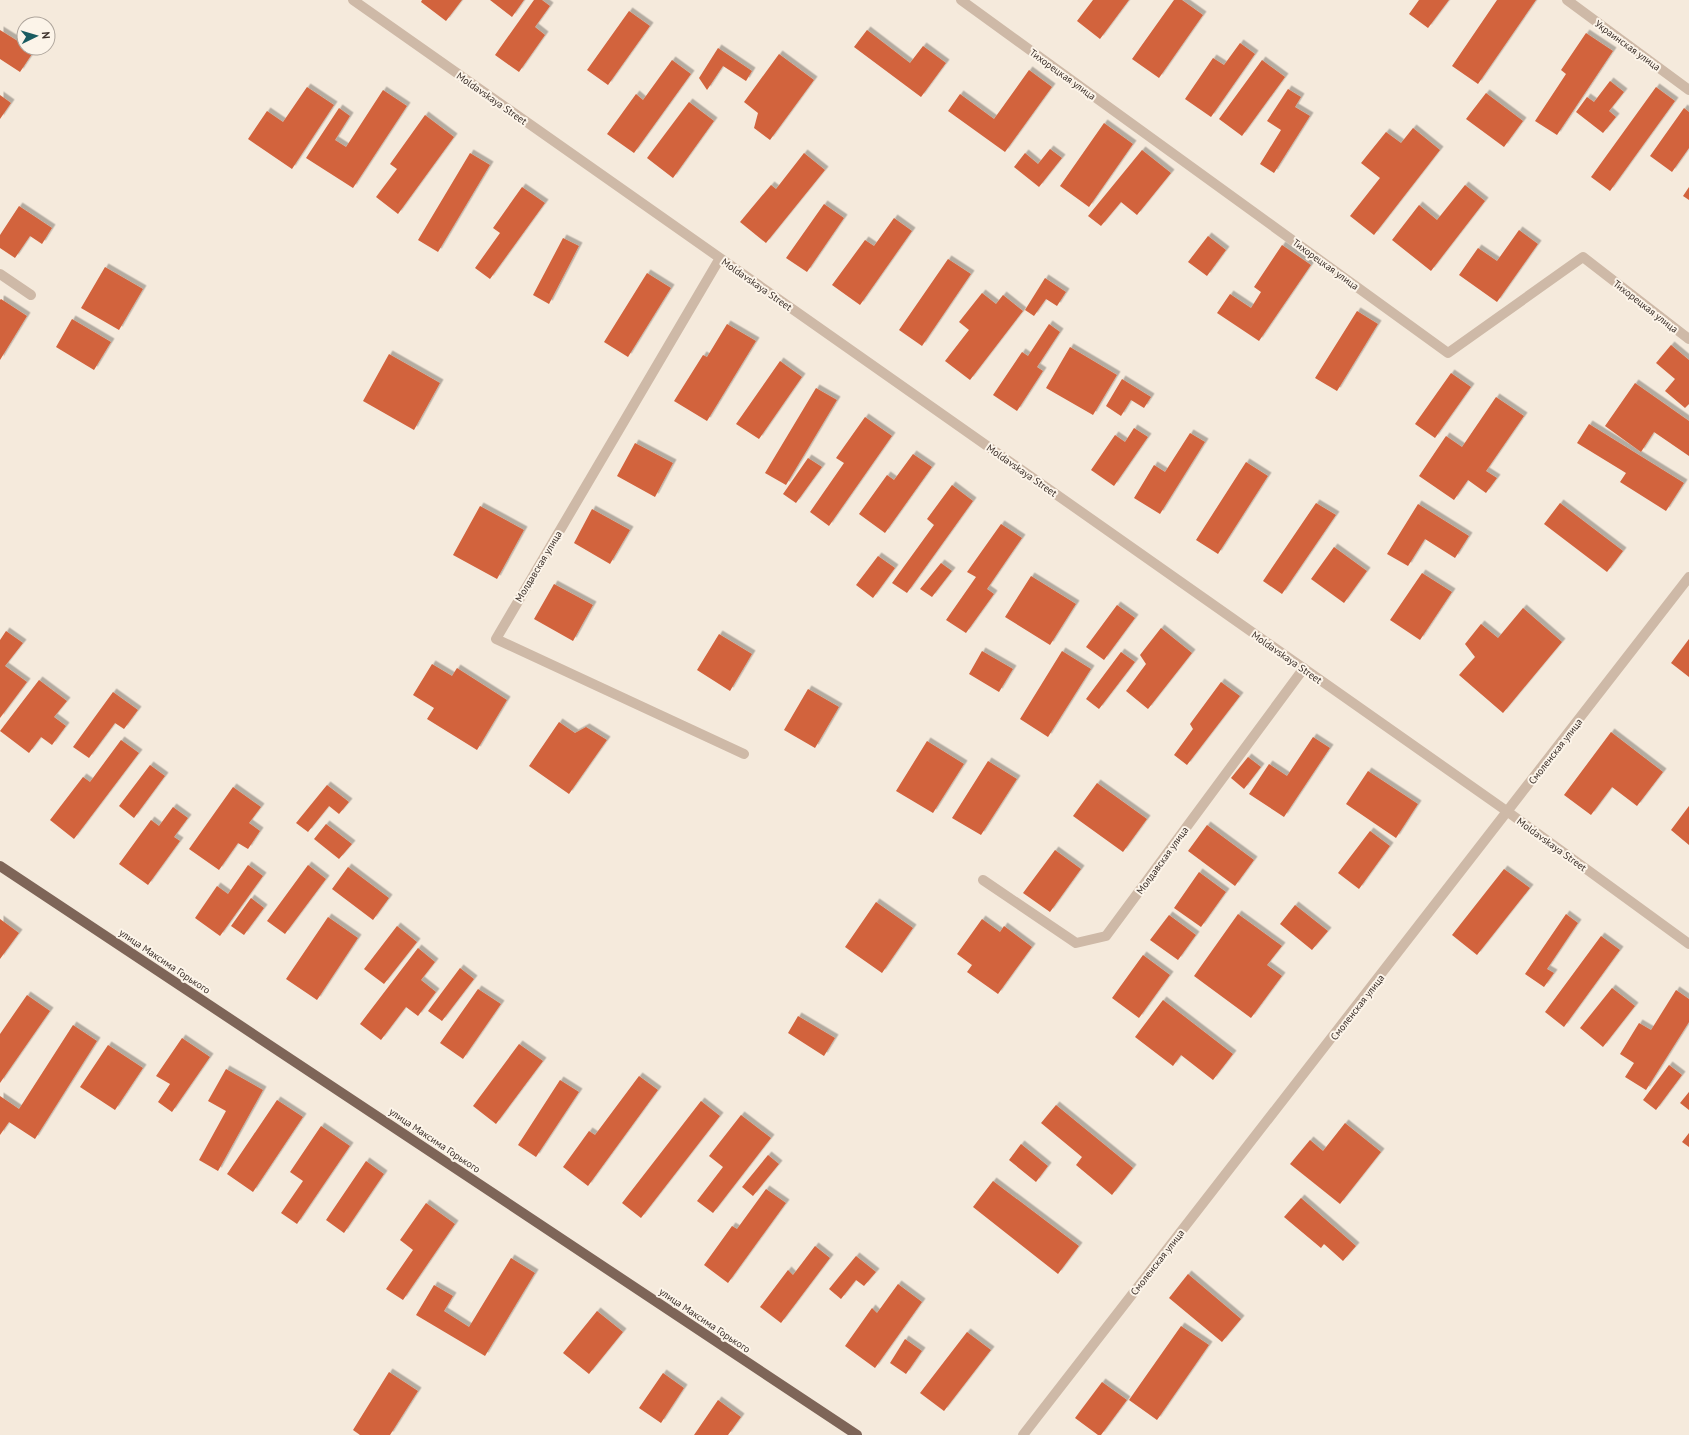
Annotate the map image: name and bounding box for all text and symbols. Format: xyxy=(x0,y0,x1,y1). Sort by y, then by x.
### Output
north arrow xyxy=(16,16,56,56)
street label: Украинская улица xyxy=(1592,17,1663,74)
text: N xyxy=(39,31,53,39)
street label: Тихорецкая улица xyxy=(1027,46,1098,103)
street label: Moldavskaya Street xyxy=(454,69,530,128)
street label: Тихорецкая улица xyxy=(1290,236,1361,293)
street label: Moldavskaya Street xyxy=(719,255,795,314)
street label: Тихорецкая улица xyxy=(1611,277,1681,336)
street label: Moldavskaya Street xyxy=(984,441,1060,500)
street label: Молдавская улица xyxy=(512,528,565,604)
street label: Moldavskaya Street xyxy=(1249,628,1325,687)
street label: Смоленская улица xyxy=(1526,716,1585,787)
street label: Moldavskaya Street xyxy=(1514,815,1590,874)
street label: Молдавская улица xyxy=(1133,824,1191,897)
street label: улица Максима Горького xyxy=(117,926,213,997)
street label: Смоленская улица xyxy=(1328,972,1387,1043)
street label: улица Максима Горького xyxy=(387,1105,483,1176)
street label: Смоленская улица xyxy=(1128,1227,1187,1298)
street label: улица Максима Горького xyxy=(657,1285,753,1356)

